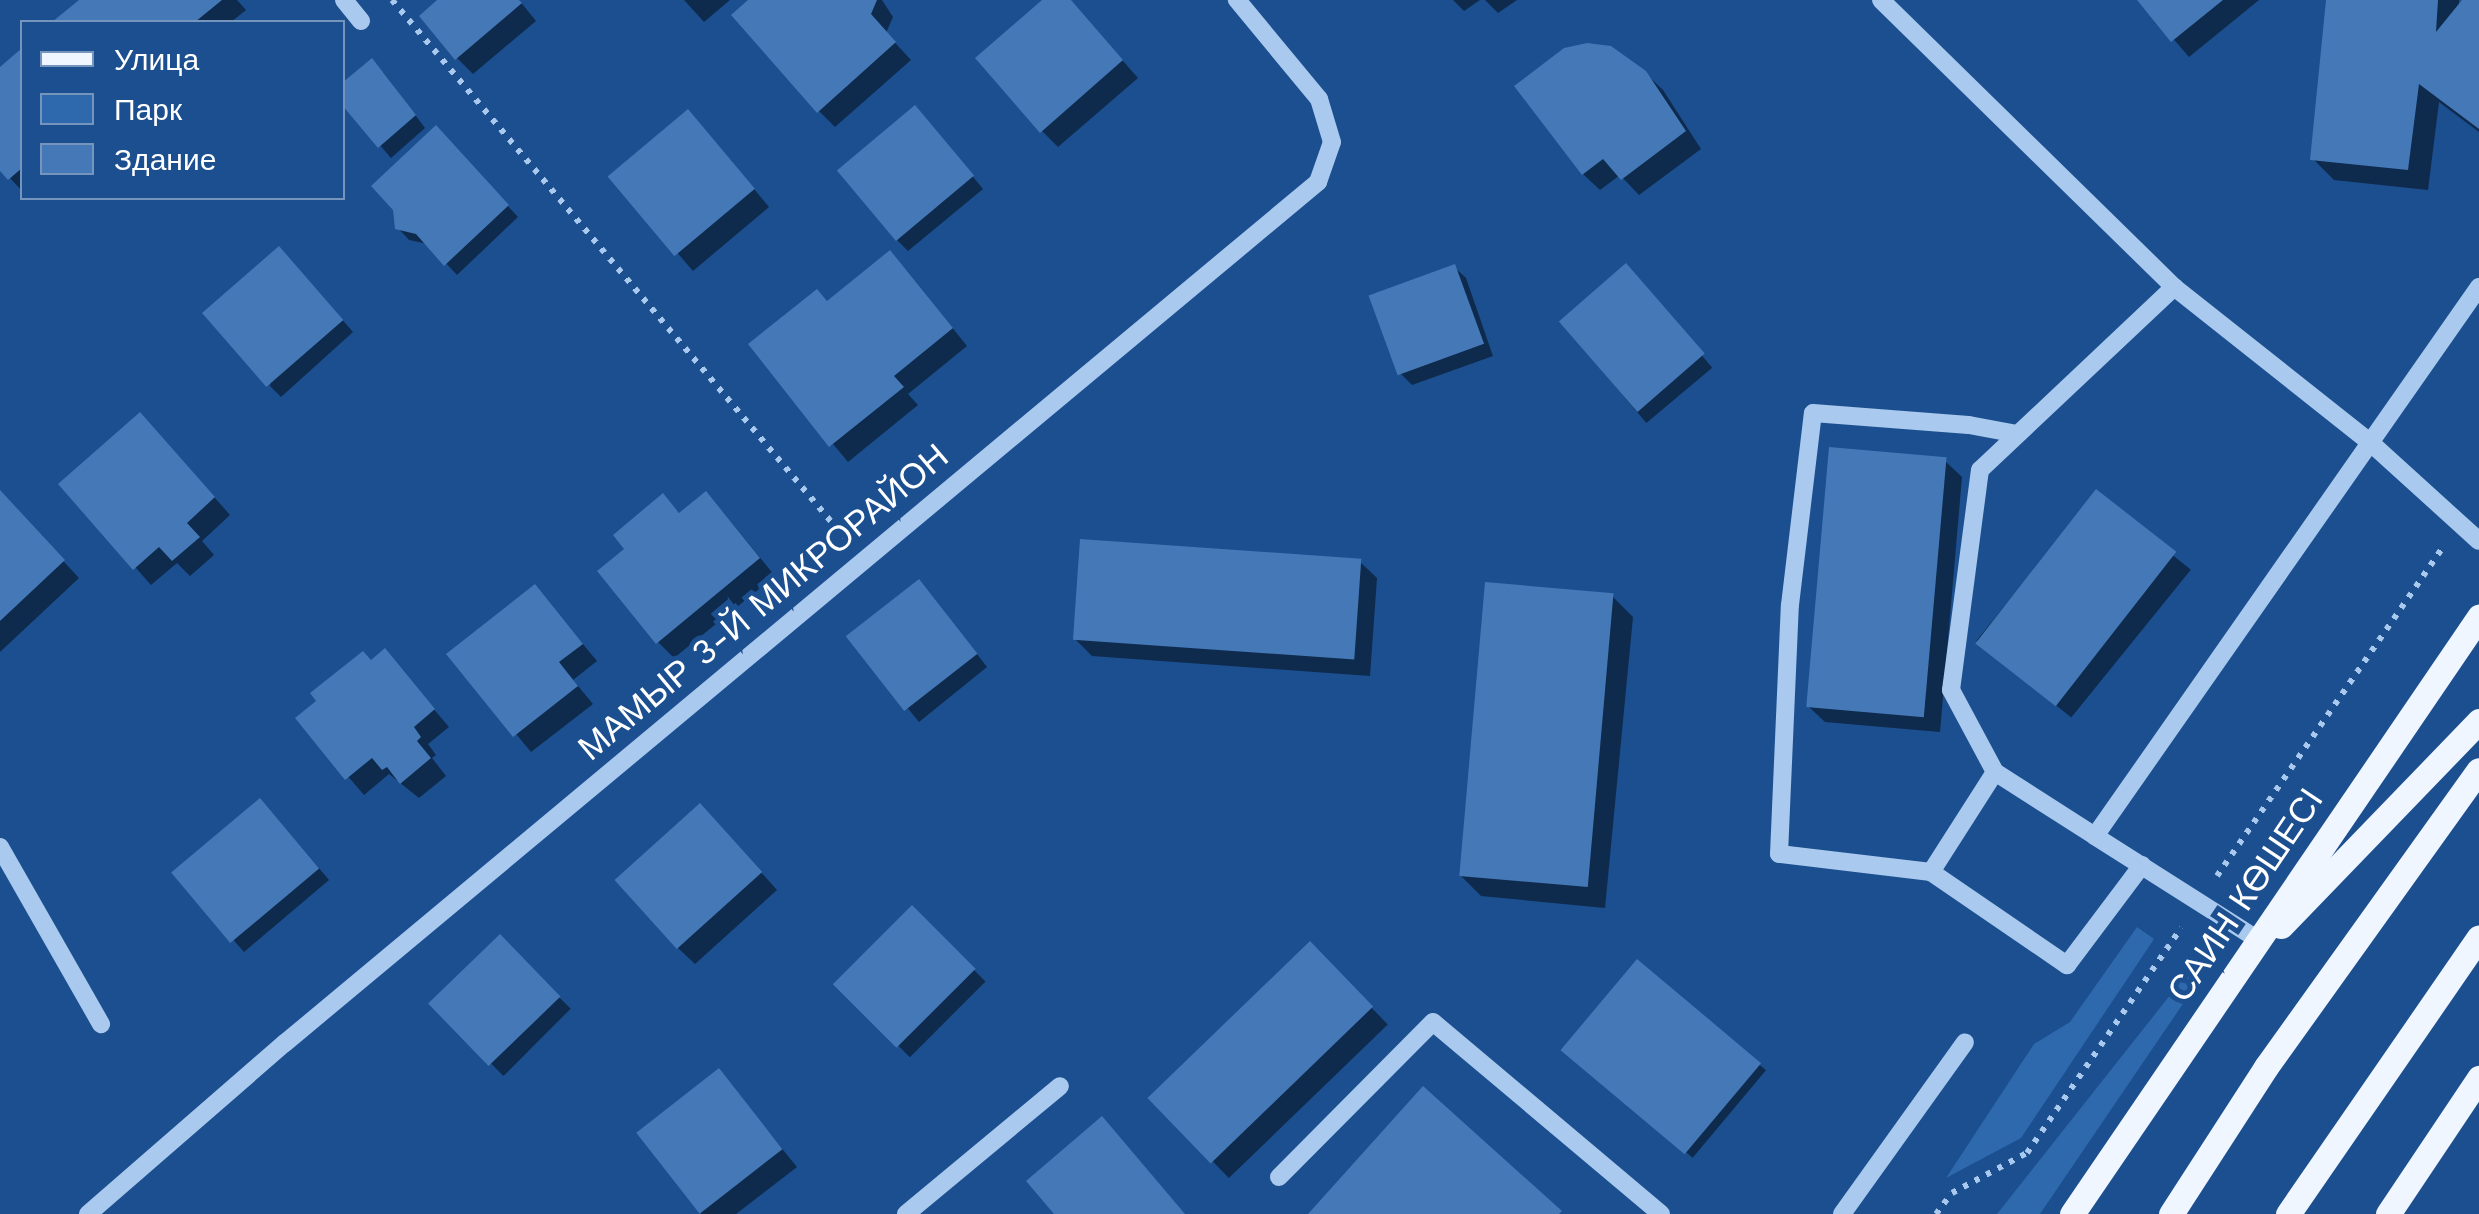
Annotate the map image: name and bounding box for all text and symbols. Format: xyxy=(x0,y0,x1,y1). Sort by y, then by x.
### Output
legend xyxy=(20,20,345,200)
text: Улица xyxy=(114,42,199,77)
text: Парк xyxy=(114,92,182,127)
text: Здание xyxy=(114,142,216,177)
street label: МАМЫР 3-Й МИКРОРАЙОН xyxy=(570,435,956,769)
street label: САИН КӨШЕСІ xyxy=(2158,780,2332,1010)

